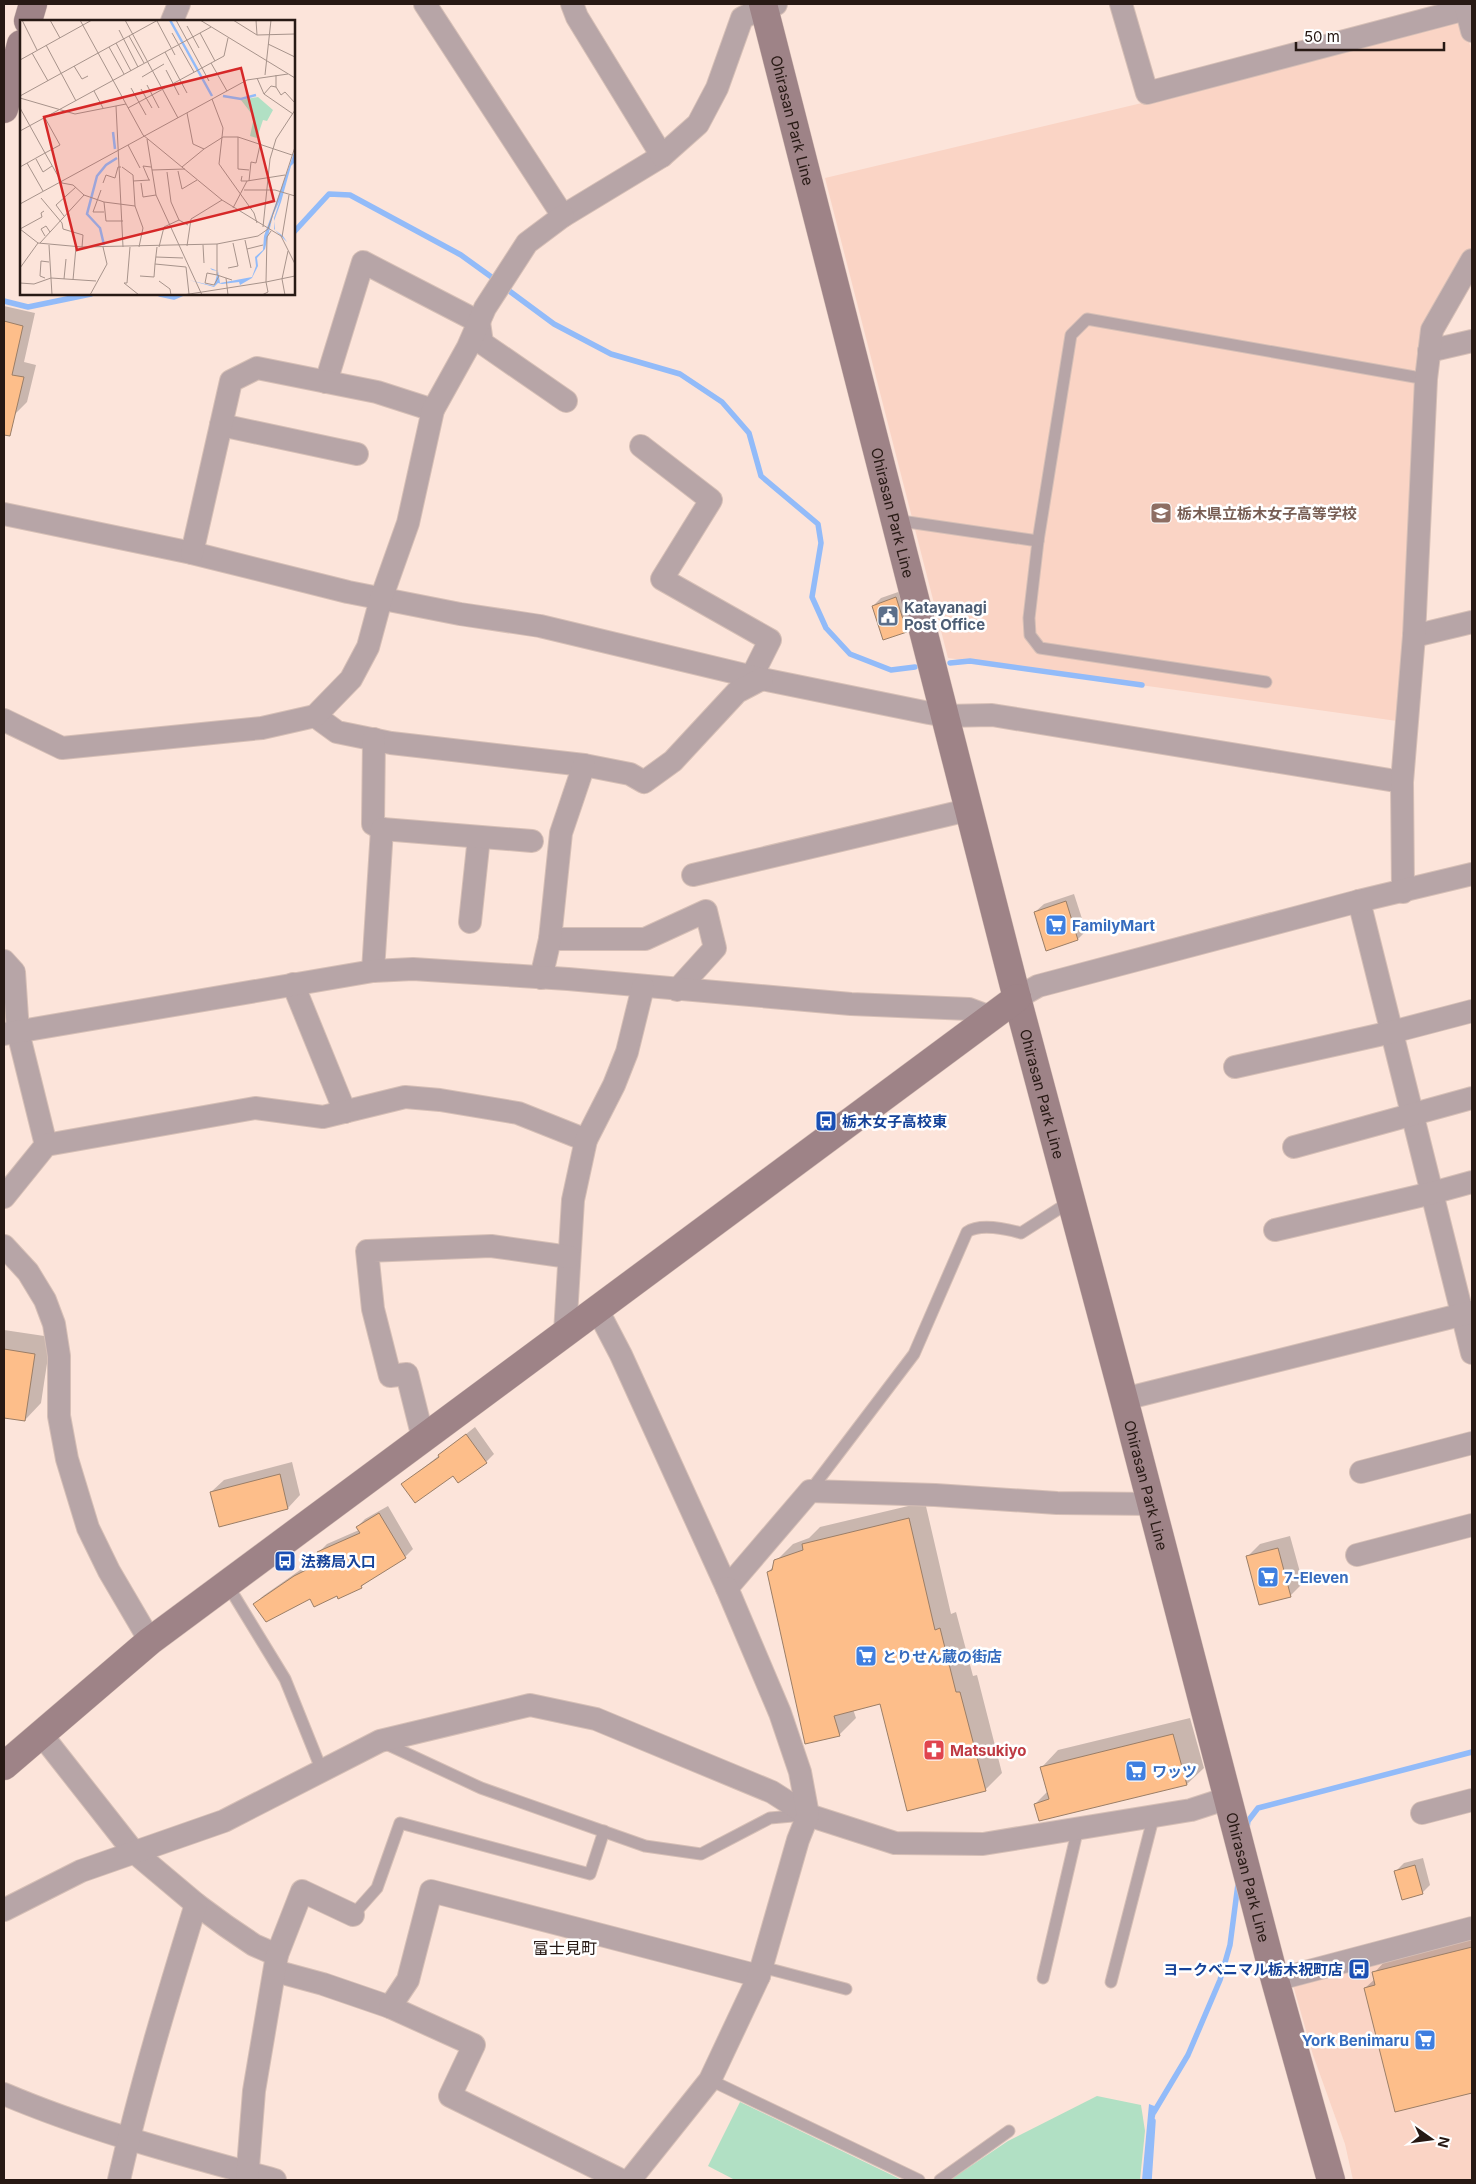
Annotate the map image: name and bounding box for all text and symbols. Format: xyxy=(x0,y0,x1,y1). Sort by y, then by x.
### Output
inset map xyxy=(20,20,295,295)
scale bar xyxy=(1296,20,1444,52)
text: 50 m xyxy=(1304,27,1340,46)
street label: Ohirasan Park Line xyxy=(767,53,818,187)
street label: Ohirasan Park Line xyxy=(867,446,919,580)
school or university icon: 栃木県立栃木女子高等学校 xyxy=(1149,501,1173,525)
place label: 栃木県立栃木女子高等学校 xyxy=(1177,504,1357,523)
place label: Katayanagi Post Office xyxy=(904,598,987,634)
public building icon: Katayanagi Post Office xyxy=(876,604,900,628)
supermarket icon: FamilyMart xyxy=(1044,913,1068,937)
place label: FamilyMart xyxy=(1072,916,1155,935)
street label: Ohirasan Park Line xyxy=(1016,1027,1069,1161)
bus stop icon: 栃木女子高校東 xyxy=(814,1109,838,1133)
place label: 栃木女子高校東 xyxy=(842,1112,947,1131)
street label: Ohirasan Park Line xyxy=(1120,1418,1172,1552)
bus stop icon: 法務局入口 xyxy=(273,1549,297,1573)
place label: 法務局入口 xyxy=(301,1552,376,1571)
supermarket icon: 7-Eleven xyxy=(1256,1565,1280,1589)
place label: 7-Eleven xyxy=(1284,1568,1349,1587)
supermarket icon: とりせん蔵の街店 xyxy=(854,1644,878,1668)
place label: とりせん蔵の街店 xyxy=(882,1647,1002,1666)
pharmacy icon: Matsukiyo xyxy=(922,1738,946,1762)
place label: Matsukiyo xyxy=(950,1741,1027,1760)
supermarket icon: ワッツ xyxy=(1124,1759,1148,1783)
place label: ワッツ xyxy=(1152,1762,1197,1781)
street label: Ohirasan Park Line xyxy=(1222,1810,1274,1944)
district label: 富士見町 xyxy=(533,1938,597,1958)
bus stop icon: ヨークベニマル栃木祝町店 xyxy=(1347,1957,1371,1981)
place label: ヨークベニマル栃木祝町店 xyxy=(1163,1960,1343,1979)
supermarket icon: York Benimaru xyxy=(1413,2028,1437,2052)
place label: York Benimaru xyxy=(1302,2031,1409,2050)
north arrow xyxy=(1406,2114,1456,2164)
text: N xyxy=(1435,2135,1454,2149)

